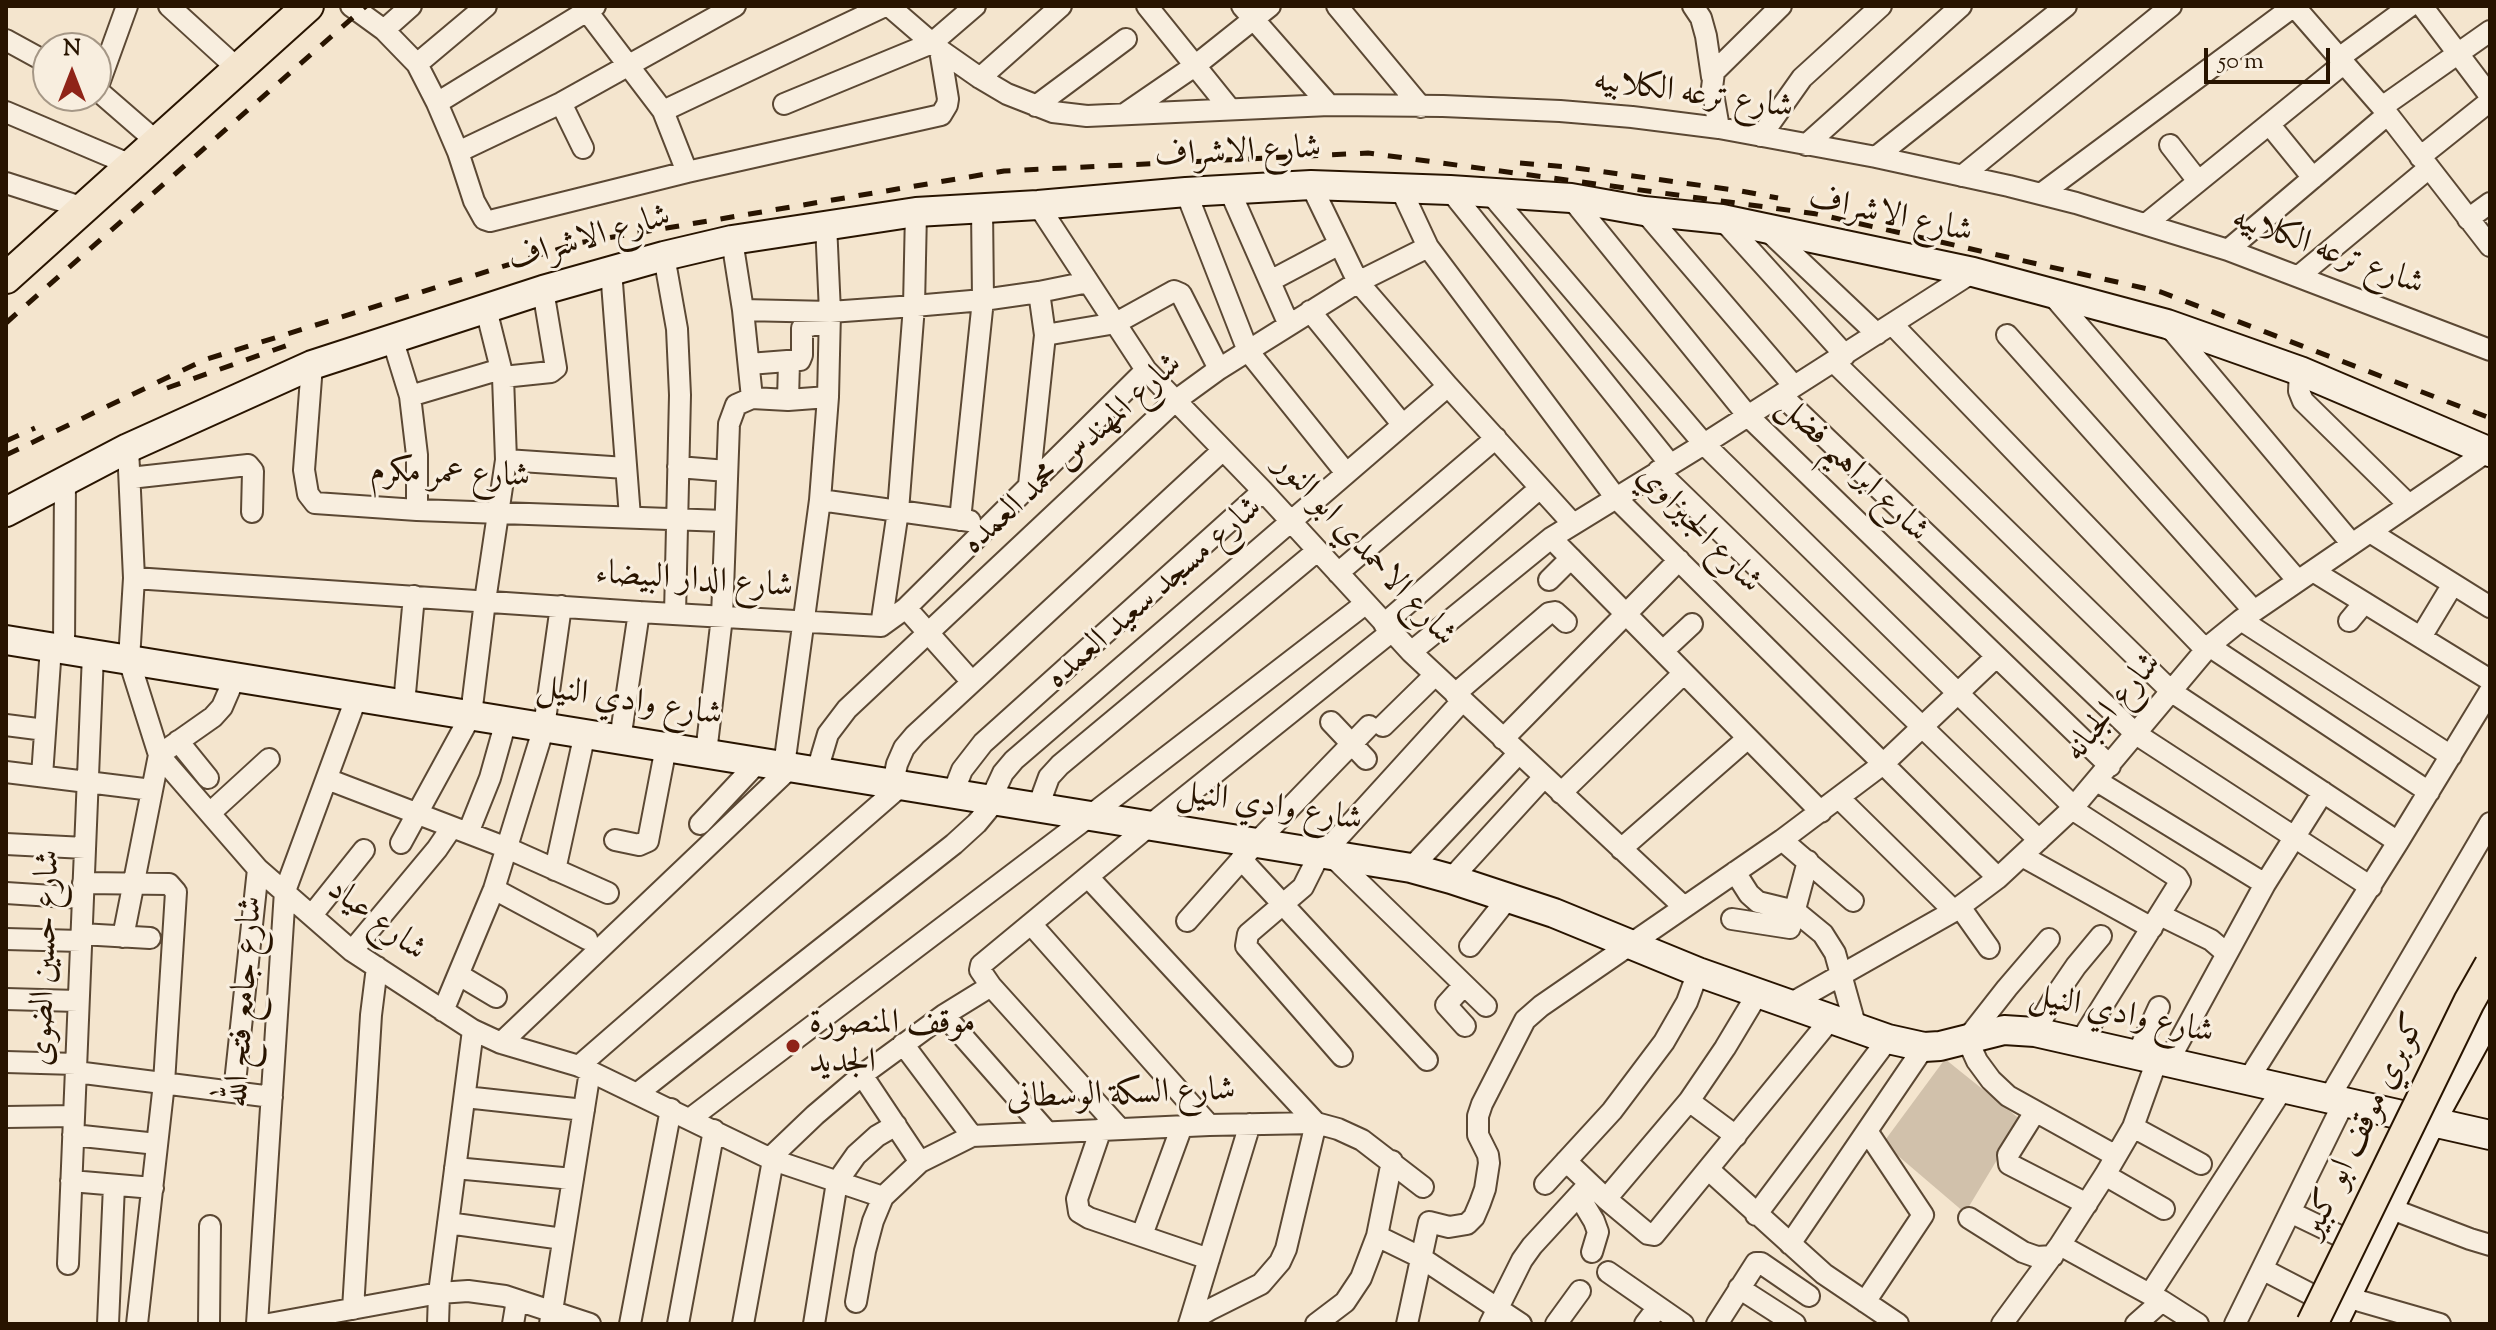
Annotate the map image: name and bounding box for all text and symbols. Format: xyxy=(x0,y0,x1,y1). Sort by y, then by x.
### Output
north arrow xyxy=(32,32,112,112)
scale bar xyxy=(2208,32,2334,82)
text: N xyxy=(63,34,81,66)
text: 50 m xyxy=(2218,45,2264,79)
street label: شارع ترعه الكلابيه xyxy=(1591,63,1795,131)
street label: شارع الاشراف xyxy=(1154,130,1322,180)
street label: شارع الاشراف xyxy=(1804,181,1976,255)
street label: شارع الاشراف xyxy=(504,198,676,284)
street label: شارع ترعه الكلابيه xyxy=(2226,200,2428,308)
street label: شارع المهندس محمد العمده xyxy=(955,346,1193,566)
street label: شارع ابراهيم فضل xyxy=(1767,388,1935,554)
street label: شارع الاحمدي ابو النور xyxy=(1263,447,1463,657)
street label: شارع عمر مكرم xyxy=(369,454,531,500)
street label: شارع الجيزاوي xyxy=(1625,458,1769,604)
street label: شارع مسجد سعيد العمده xyxy=(1039,490,1273,700)
street label: شارع الدار البيضاء xyxy=(594,556,794,610)
street label: شارع الجبانه xyxy=(2057,646,2173,772)
street label: شارع وادي النيل xyxy=(533,669,725,739)
street label: شارع وادي النيل xyxy=(1173,774,1365,844)
street label: شارع حسين الضوى xyxy=(24,849,72,1067)
street label: شارع عياد xyxy=(317,871,433,973)
street label: شارع جامع فتح الله xyxy=(219,895,275,1109)
street label: شارع وادي النيل xyxy=(2025,978,2217,1056)
place label: موقف المنصورة الجديد xyxy=(809,1006,976,1086)
street label: كوبري موقف ابو كبير xyxy=(2294,1008,2438,1246)
marker: موقف المنصورة الجديد xyxy=(784,1037,802,1055)
street label: شارع السكة الوسطانى xyxy=(1006,1073,1236,1121)

